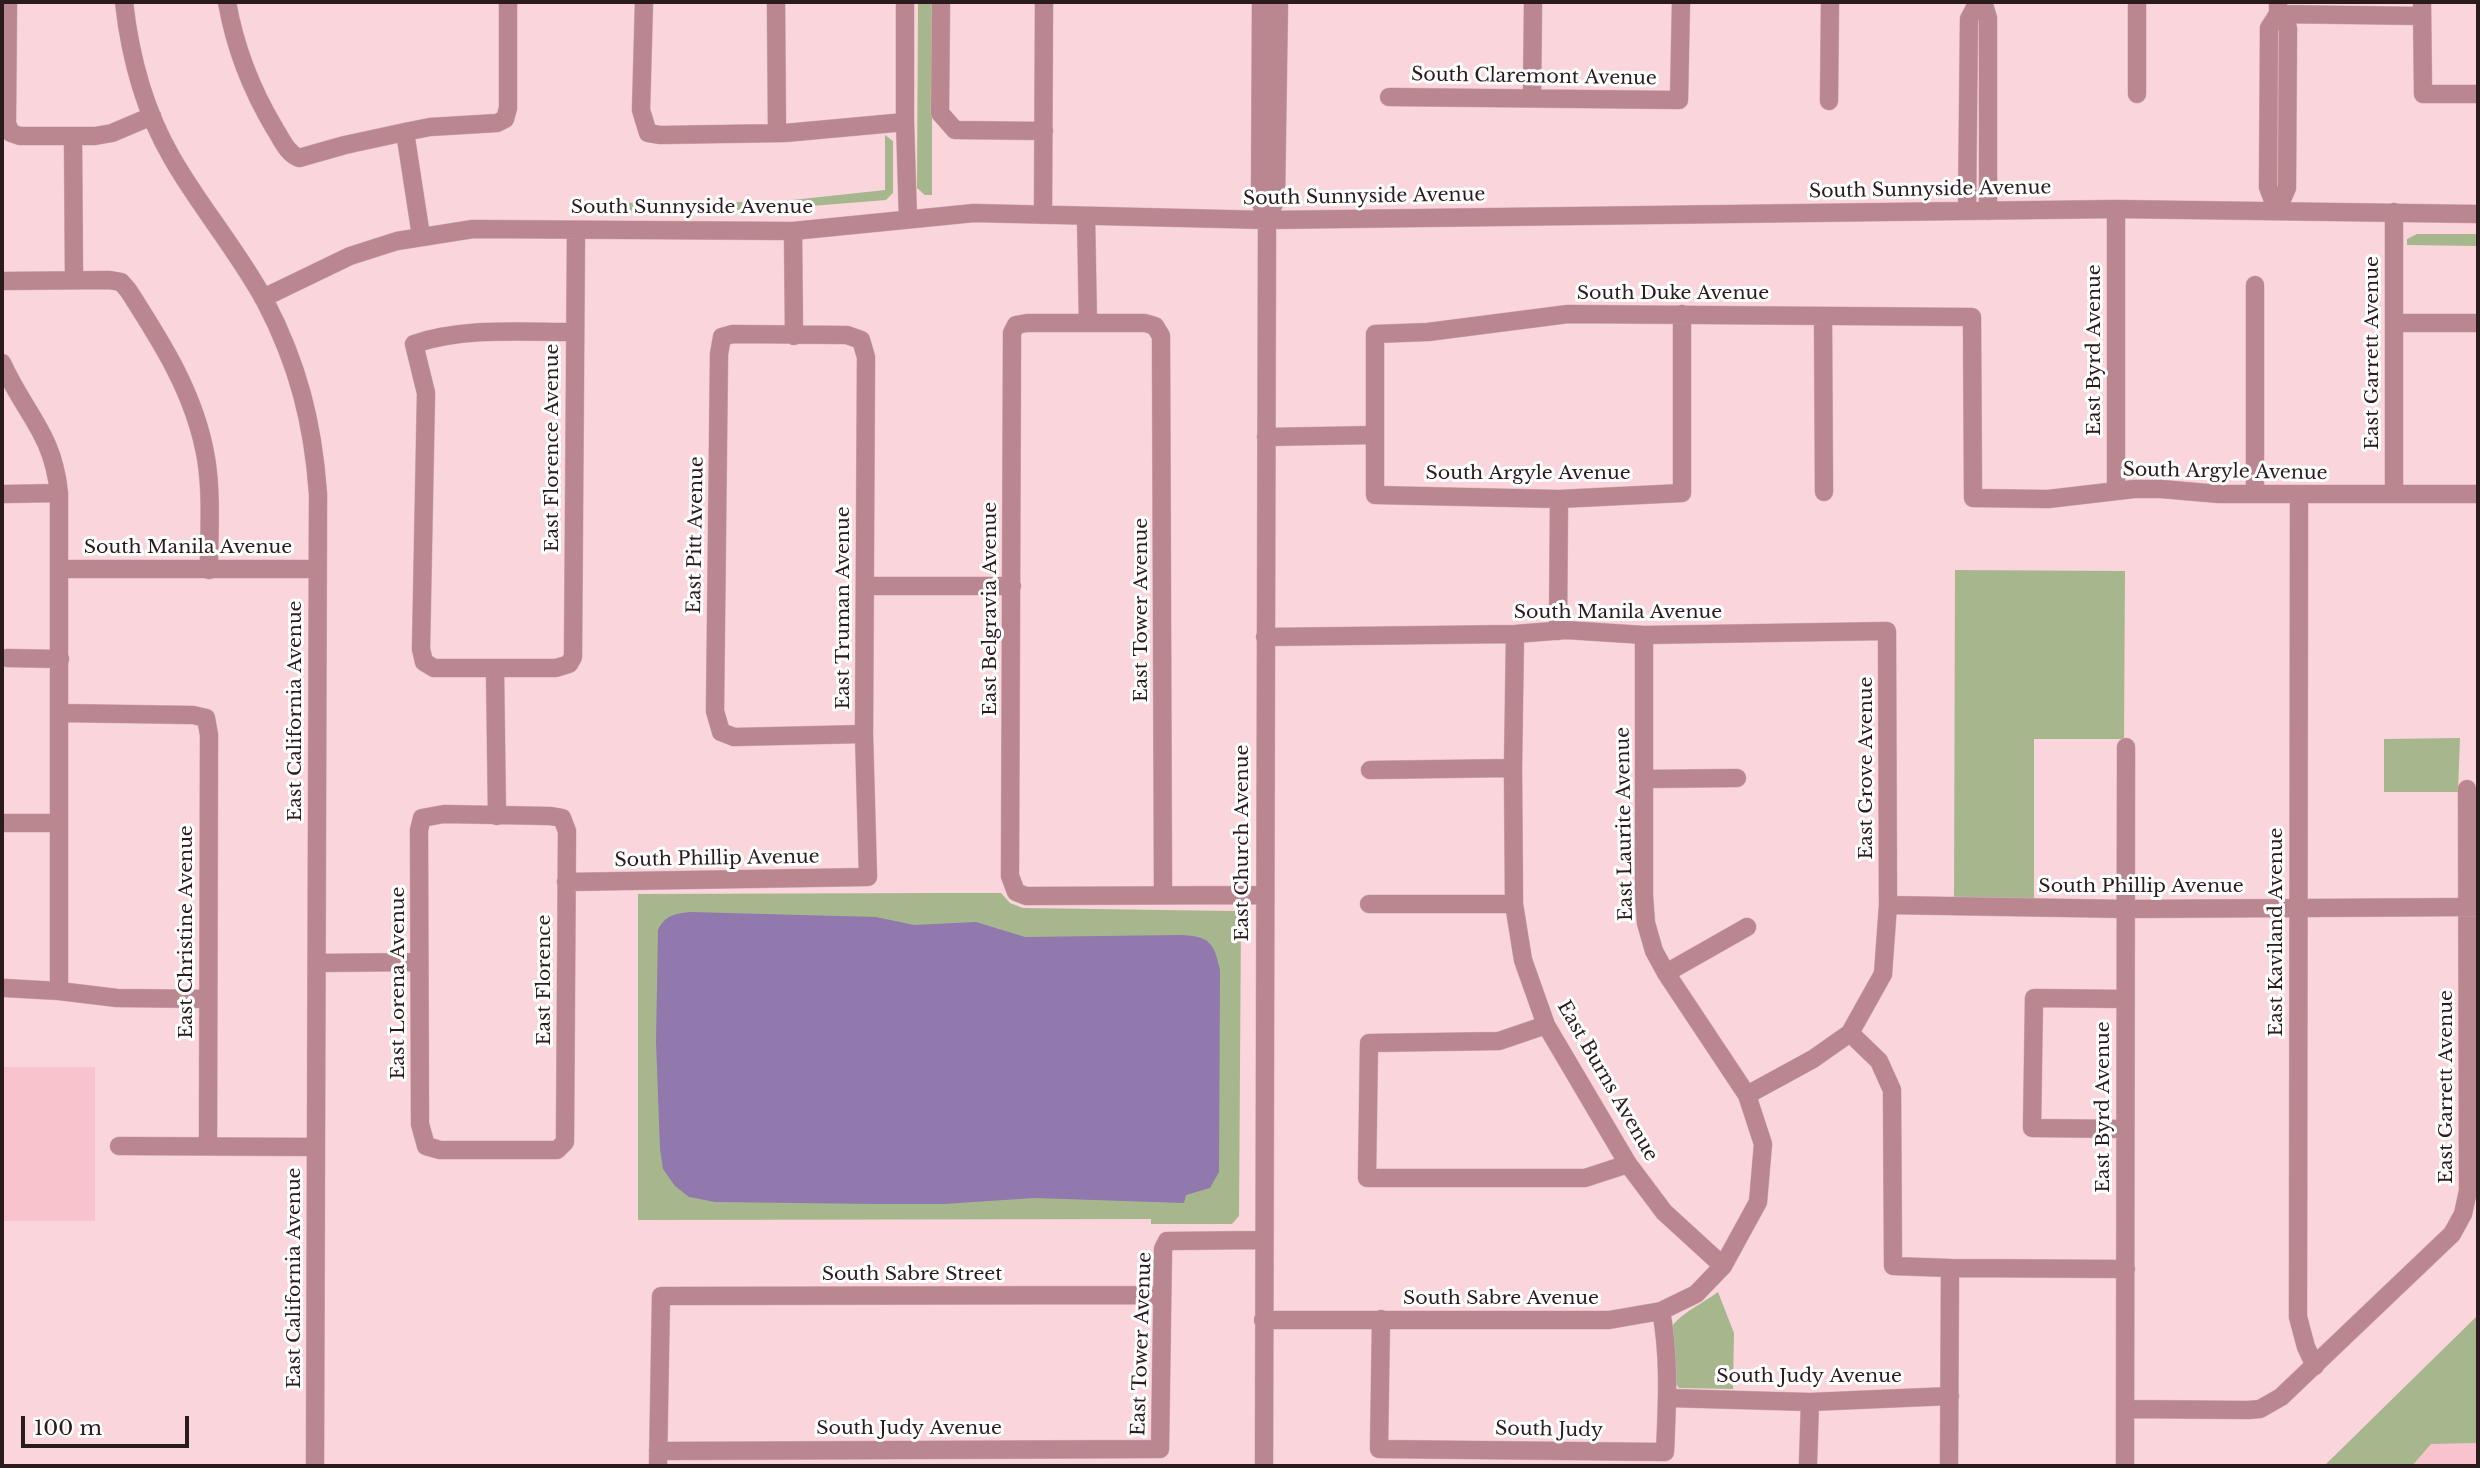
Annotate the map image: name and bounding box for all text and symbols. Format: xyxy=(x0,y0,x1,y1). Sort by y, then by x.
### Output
street label: South Claremont Avenue xyxy=(1411,63,1657,91)
street label: South Sunnyside Avenue xyxy=(1809,176,2051,204)
street label: South Sunnyside Avenue xyxy=(1243,183,1485,211)
street label: South Sunnyside Avenue xyxy=(571,197,813,219)
street label: East Garrett Avenue xyxy=(2362,256,2384,450)
street label: East Byrd Avenue xyxy=(2084,264,2106,436)
street label: South Duke Avenue xyxy=(1577,283,1769,305)
street label: East Florence Avenue xyxy=(542,344,564,552)
street label: East Pitt Avenue xyxy=(683,456,709,614)
street label: South Argyle Avenue xyxy=(2122,459,2328,485)
street label: South Argyle Avenue xyxy=(1425,463,1631,485)
street label: East Belgravia Avenue xyxy=(980,502,1002,716)
street label: East Truman Avenue xyxy=(833,506,855,710)
street label: East Tower Avenue xyxy=(1131,518,1153,702)
street label: South Manila Avenue xyxy=(84,537,292,559)
street label: East California Avenue xyxy=(285,601,307,821)
street label: South Manila Avenue xyxy=(1514,602,1722,624)
street label: East Grove Avenue xyxy=(1856,677,1878,859)
street label: East Laurite Avenue xyxy=(1612,727,1638,921)
street label: East Church Avenue xyxy=(1232,745,1254,941)
street label: East Christine Avenue xyxy=(176,825,198,1039)
street label: East Kaviland Avenue xyxy=(2266,827,2288,1037)
street label: South Phillip Avenue xyxy=(614,846,820,872)
street label: South Phillip Avenue xyxy=(2038,876,2244,898)
street label: East Lorena Avenue xyxy=(388,887,410,1079)
street label: East Florence xyxy=(534,915,556,1045)
street label: East Garrett Avenue xyxy=(2436,990,2458,1184)
street label: East Burns Avenue xyxy=(1552,997,1662,1165)
street label: East Byrd Avenue xyxy=(2093,1021,2115,1193)
street label: East California Avenue xyxy=(284,1168,306,1388)
street label: East Tower Avenue xyxy=(1127,1251,1157,1437)
street label: South Sabre Street xyxy=(822,1264,1002,1286)
street label: South Sabre Avenue xyxy=(1403,1288,1599,1310)
street label: South Judy Avenue xyxy=(1716,1366,1902,1388)
scale bar xyxy=(24,1402,192,1446)
text: 100 m xyxy=(34,1415,102,1441)
street label: South Judy Avenue xyxy=(816,1418,1002,1440)
street label: South Judy xyxy=(1495,1418,1603,1442)

